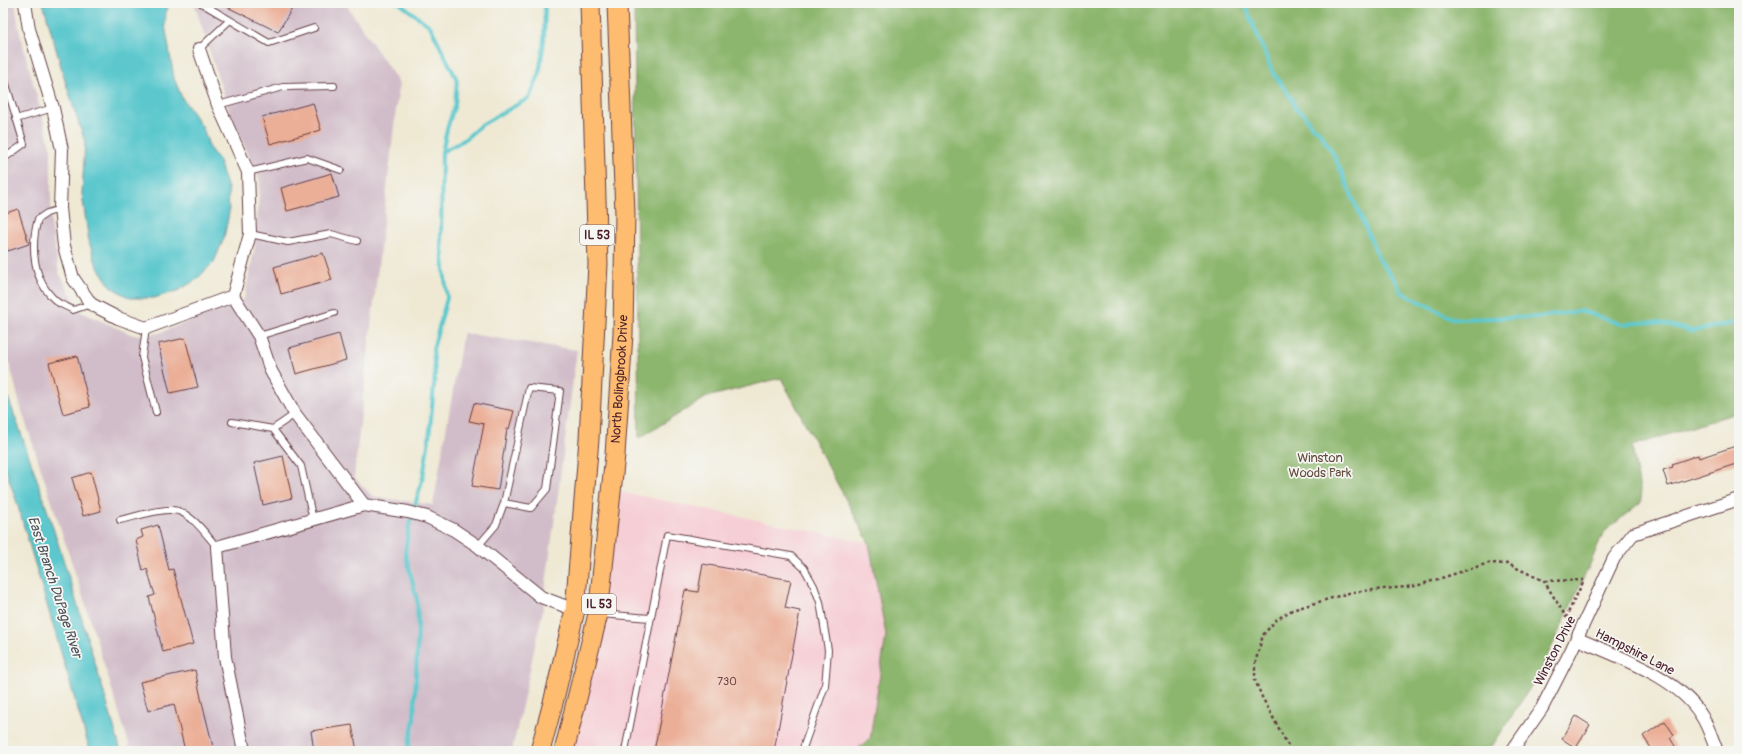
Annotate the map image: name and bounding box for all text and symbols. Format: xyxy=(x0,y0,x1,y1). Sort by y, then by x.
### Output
road number: IL 53 xyxy=(580,225,614,245)
street label: North Bolingbrook Drive xyxy=(608,314,631,444)
park label: Winston Woods Park xyxy=(1289,450,1352,481)
water label: East Branch DuPage River xyxy=(24,514,87,662)
road number: IL 53 xyxy=(582,594,616,614)
street label: Winston Drive xyxy=(1531,613,1580,689)
street label: Hampshire Lane xyxy=(1593,625,1678,679)
house number: 730 xyxy=(717,675,737,688)

